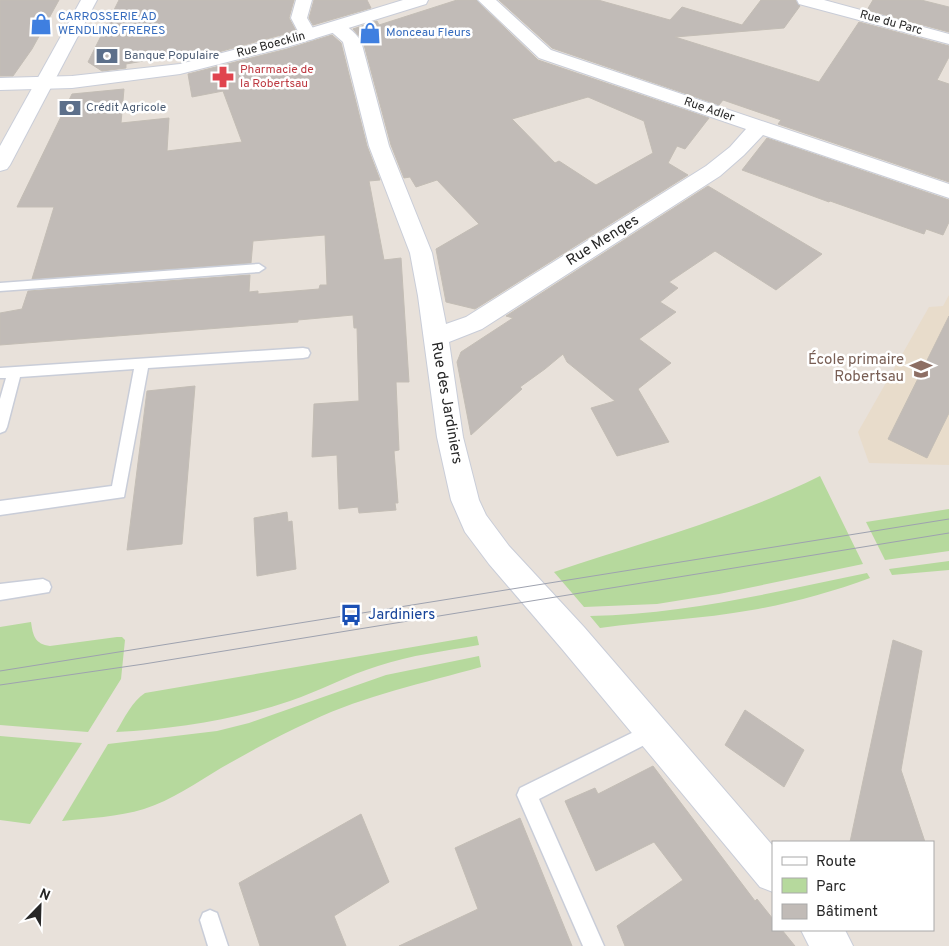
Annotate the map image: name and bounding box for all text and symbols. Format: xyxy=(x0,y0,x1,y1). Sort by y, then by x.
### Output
street label: Rue du Parc xyxy=(858,7,924,39)
place label: CARROSSERIE AD WENDLING FRERES xyxy=(58,9,165,39)
shop icon: CARROSSERIE AD WENDLING FRERES xyxy=(28,11,54,37)
shop icon: Monceau Fleurs xyxy=(357,20,383,46)
place label: Monceau Fleurs xyxy=(386,25,471,41)
street label: Rue Boecklin xyxy=(235,28,307,62)
bank icon: Banque Populaire xyxy=(94,43,120,69)
place label: Banque Populaire xyxy=(124,48,219,64)
place label: Pharmacie de la Robertsau xyxy=(240,62,314,92)
pharmacy icon: Pharmacie de la Robertsau xyxy=(210,64,236,90)
street label: Rue Adler xyxy=(682,94,737,126)
bank icon: Crédit Agricole xyxy=(57,95,83,121)
place label: Crédit Agricole xyxy=(86,100,166,116)
street label: Rue Menges xyxy=(563,211,643,271)
street label: Rue des Jardiniers xyxy=(426,340,466,466)
place label: École primaire Robertsau xyxy=(808,350,904,387)
school or university icon: École primaire Robertsau xyxy=(908,356,934,382)
bus stop icon: Jardiniers xyxy=(338,602,364,628)
place label: Jardiniers xyxy=(368,606,435,625)
legend xyxy=(772,841,934,931)
text: Route xyxy=(816,853,856,872)
text: Parc xyxy=(816,878,846,897)
north arrow xyxy=(15,881,65,931)
text: N xyxy=(37,886,52,905)
text: Bâtiment xyxy=(816,903,878,922)

